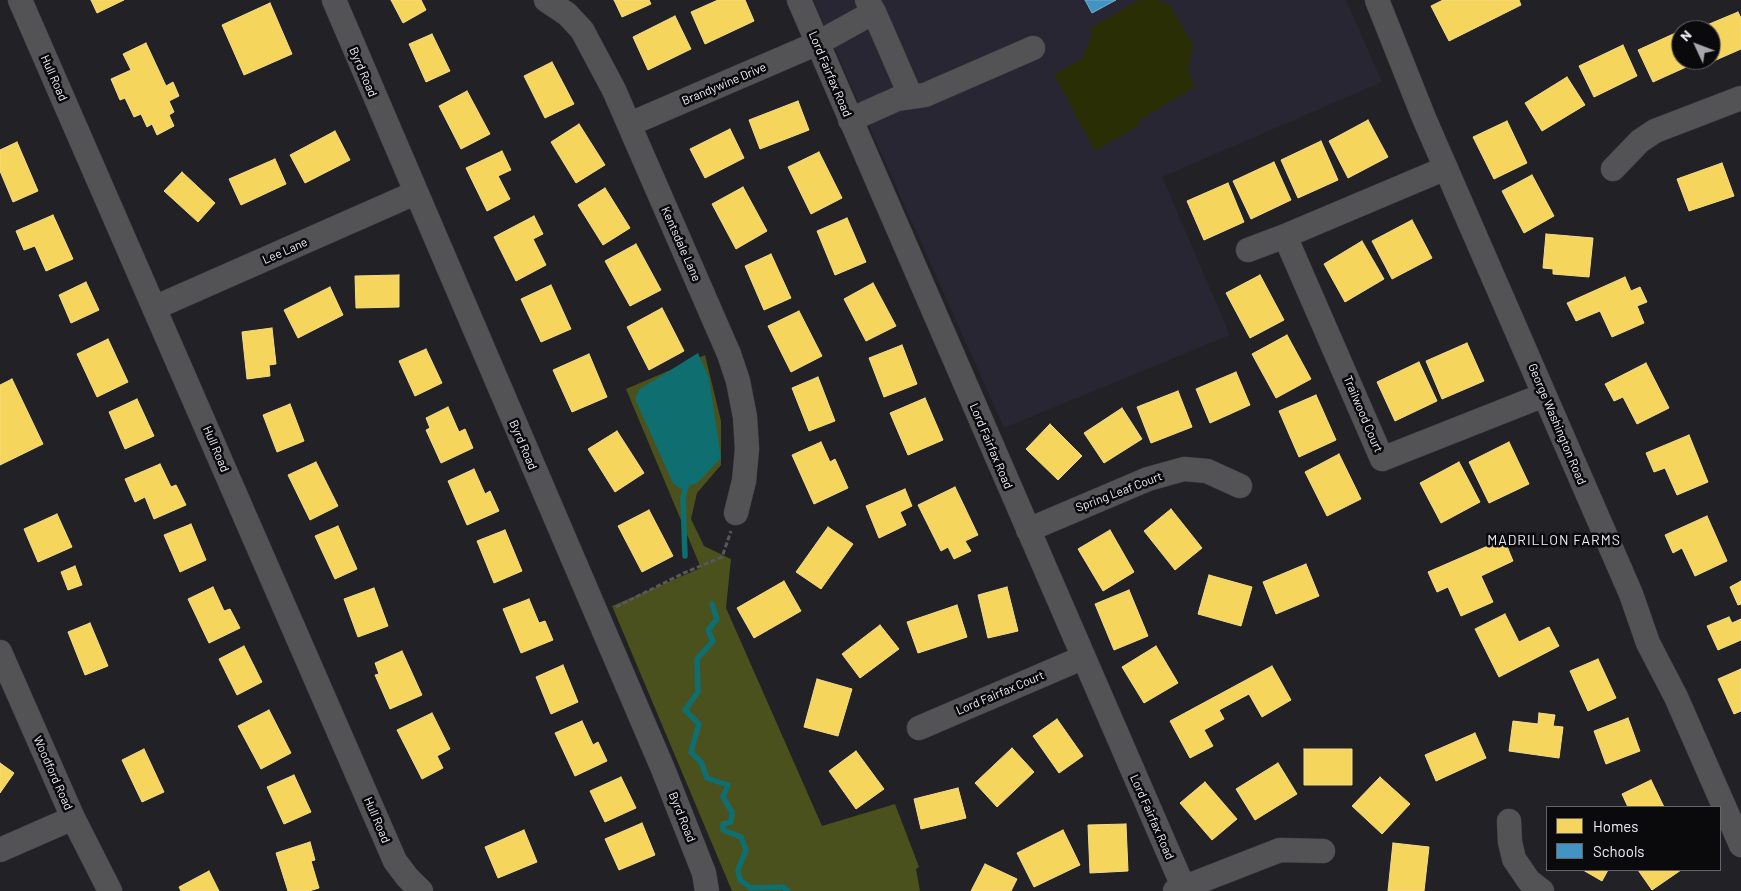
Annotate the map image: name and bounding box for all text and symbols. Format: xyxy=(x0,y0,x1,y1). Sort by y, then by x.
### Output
north arrow xyxy=(1671,20,1721,70)
text: N xyxy=(1676,26,1695,44)
street label: Lord Fairfax Road xyxy=(805,29,855,119)
street label: Byrd Road xyxy=(346,45,380,99)
street label: Hull Road xyxy=(38,53,70,103)
street label: Brandywine Drive xyxy=(680,60,768,108)
street label: Kentsdale Lane xyxy=(658,204,704,284)
street label: Lee Lane xyxy=(260,235,310,267)
street label: George Washington Road xyxy=(1525,361,1589,487)
street label: Trailwood Court xyxy=(1340,373,1386,455)
street label: Lord Fairfax Road xyxy=(966,401,1016,491)
street label: Byrd Road xyxy=(506,418,540,472)
street label: Hull Road xyxy=(200,424,232,474)
street label: Spring Leaf Court xyxy=(1074,469,1164,515)
district label: MADRILLON FARMS xyxy=(1485,532,1623,548)
street label: Lord Fairfax Court xyxy=(954,668,1046,718)
street label: Woodford Road xyxy=(30,734,76,812)
street label: Lord Fairfax Road xyxy=(1127,772,1177,862)
street label: Byrd Road xyxy=(665,790,699,844)
street label: Hull Road xyxy=(361,795,393,845)
legend xyxy=(1546,806,1721,871)
text: Homes xyxy=(1593,817,1638,835)
text: Schools xyxy=(1593,842,1645,860)

